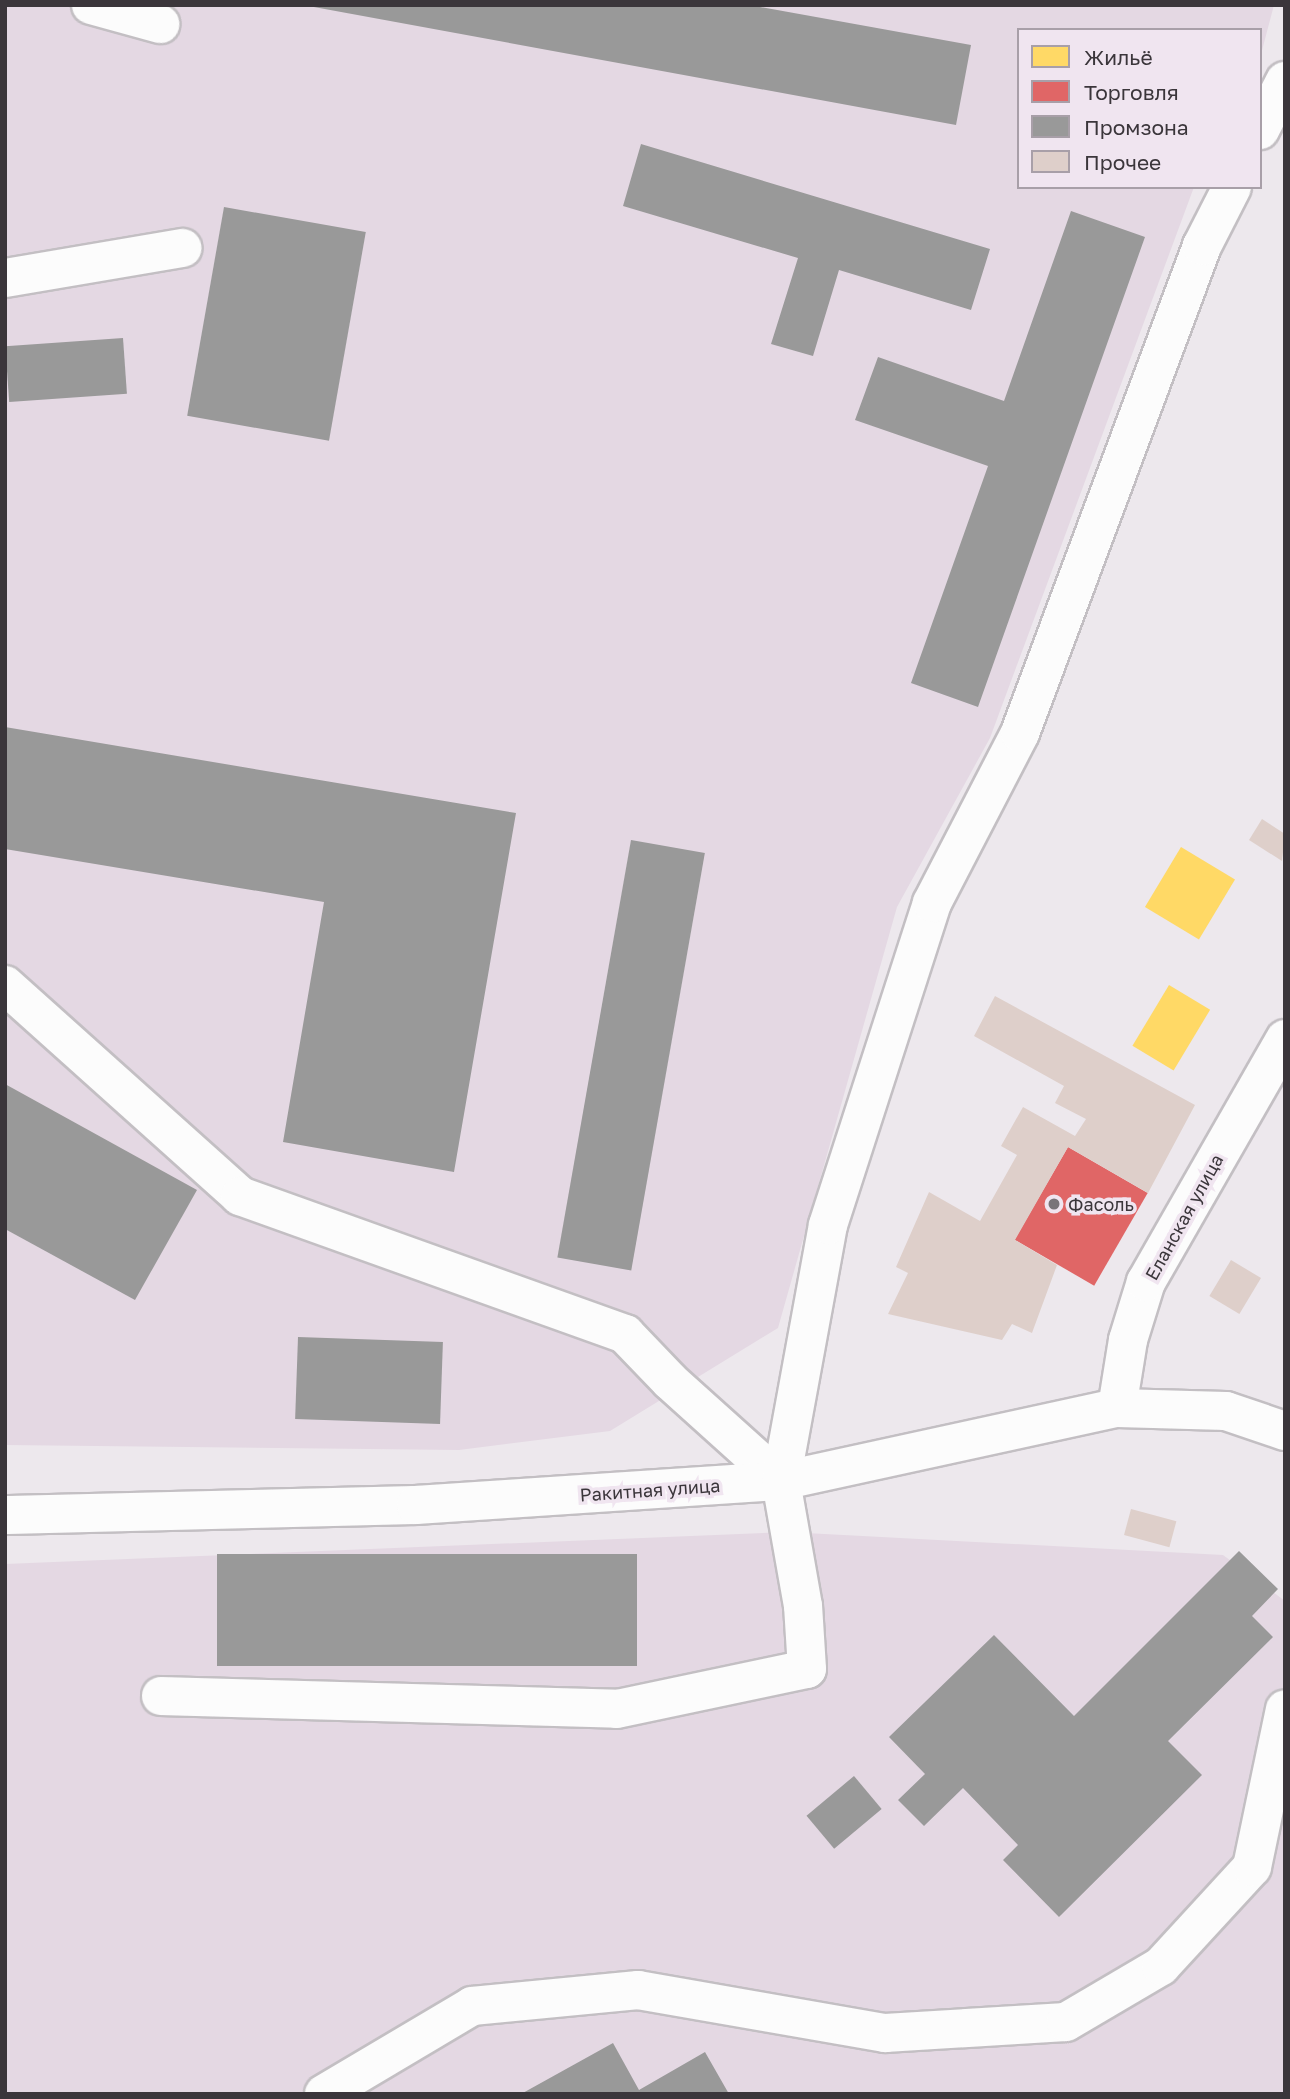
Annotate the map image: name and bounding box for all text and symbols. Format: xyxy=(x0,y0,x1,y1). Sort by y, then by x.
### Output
legend xyxy=(1017,28,1262,189)
text: Жильё xyxy=(1084,44,1153,70)
text: Торговля xyxy=(1084,79,1179,105)
text: Промзона xyxy=(1084,114,1189,140)
text: Прочее xyxy=(1084,149,1161,175)
street label: Еланская улица xyxy=(1140,1150,1228,1284)
place label: Фасоль xyxy=(1068,1193,1134,1215)
marker: Фасоль xyxy=(1046,1196,1062,1212)
street label: Ракитная улица xyxy=(579,1474,721,1506)

